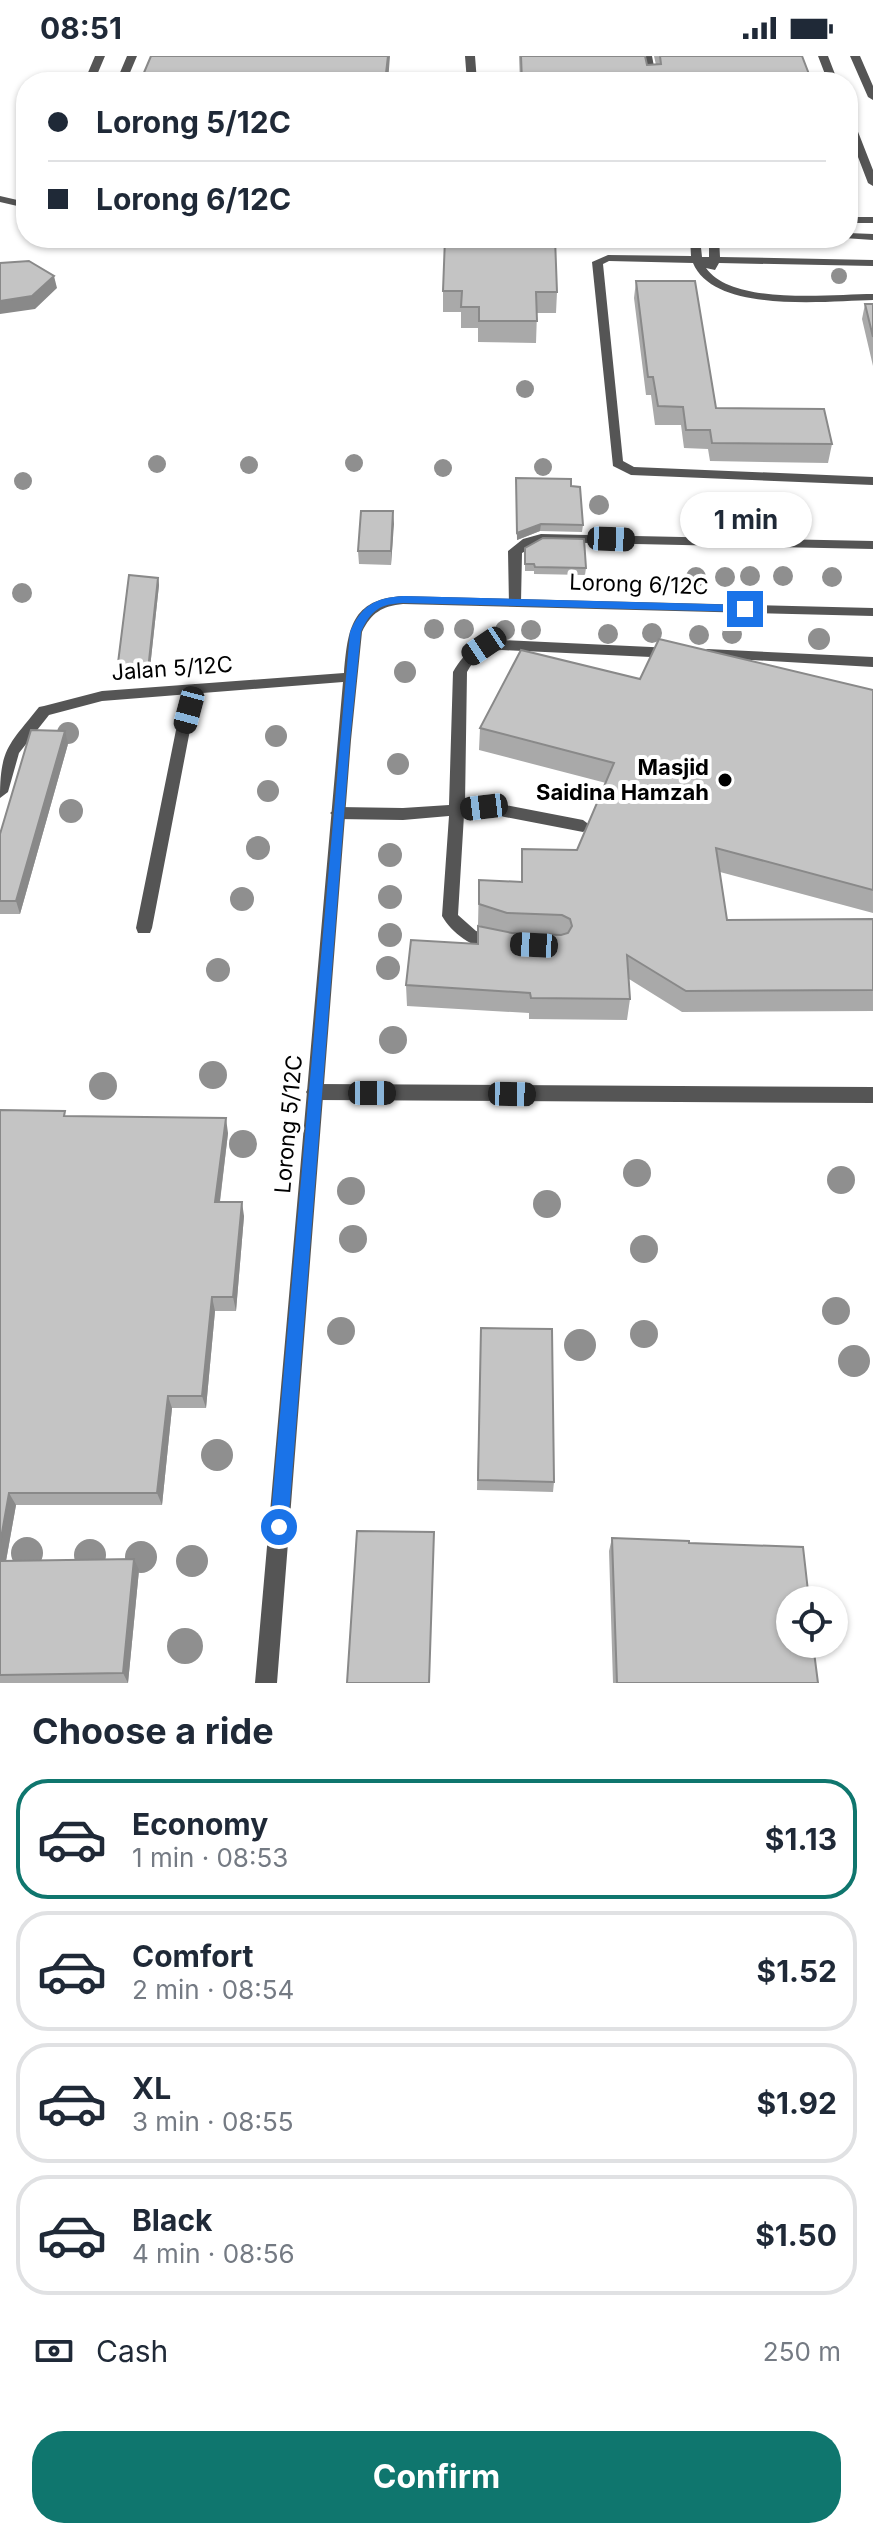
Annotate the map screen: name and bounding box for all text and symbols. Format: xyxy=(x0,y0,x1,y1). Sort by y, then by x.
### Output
text: 08:51 xyxy=(40,10,122,46)
text: Lorong 5/12C xyxy=(96,104,291,140)
text: Lorong 6/12C xyxy=(96,181,291,217)
callout: 1 min xyxy=(679,493,811,549)
text: 1 min xyxy=(714,504,778,535)
car xyxy=(587,526,635,552)
street label: Lorong 6/12C xyxy=(569,569,709,599)
route end xyxy=(727,591,763,627)
car xyxy=(457,623,511,669)
street label: Jalan 5/12C xyxy=(110,651,234,685)
car xyxy=(171,684,207,736)
place label: Masjid Saidina Hamzah xyxy=(536,754,709,805)
marker: Masjid Saidina Hamzah xyxy=(716,771,734,789)
car xyxy=(459,792,509,822)
car xyxy=(509,932,559,958)
street label: Lorong 5/12C xyxy=(269,1054,307,1194)
car xyxy=(348,1081,396,1105)
car xyxy=(488,1082,536,1106)
route start xyxy=(261,1509,297,1545)
map controls xyxy=(776,1586,848,1658)
button: locate xyxy=(776,1586,848,1658)
text: Choose a ride xyxy=(32,1709,274,1753)
icon: car xyxy=(36,1803,108,1875)
text: Economy xyxy=(132,1806,268,1842)
text: $1.13 xyxy=(765,1821,837,1857)
text: 1 min · 08:53 xyxy=(132,1842,288,1873)
icon: car xyxy=(36,1935,108,2007)
text: Comfort xyxy=(132,1938,253,1974)
text: $1.52 xyxy=(757,1953,837,1989)
text: 2 min · 08:54 xyxy=(132,1974,294,2005)
icon: car xyxy=(36,2067,108,2139)
text: XL xyxy=(132,2070,171,2106)
text: $1.92 xyxy=(756,2085,837,2121)
text: 3 min · 08:55 xyxy=(132,2106,294,2137)
icon: car xyxy=(36,2199,108,2271)
text: Black xyxy=(132,2202,212,2238)
text: $1.50 xyxy=(755,2217,837,2253)
text: 4 min · 08:56 xyxy=(132,2238,295,2269)
icon: cash xyxy=(32,2329,76,2373)
text: Cash xyxy=(96,2333,168,2369)
text: 250 m xyxy=(763,2336,841,2367)
button: Confirm xyxy=(32,2431,841,2523)

